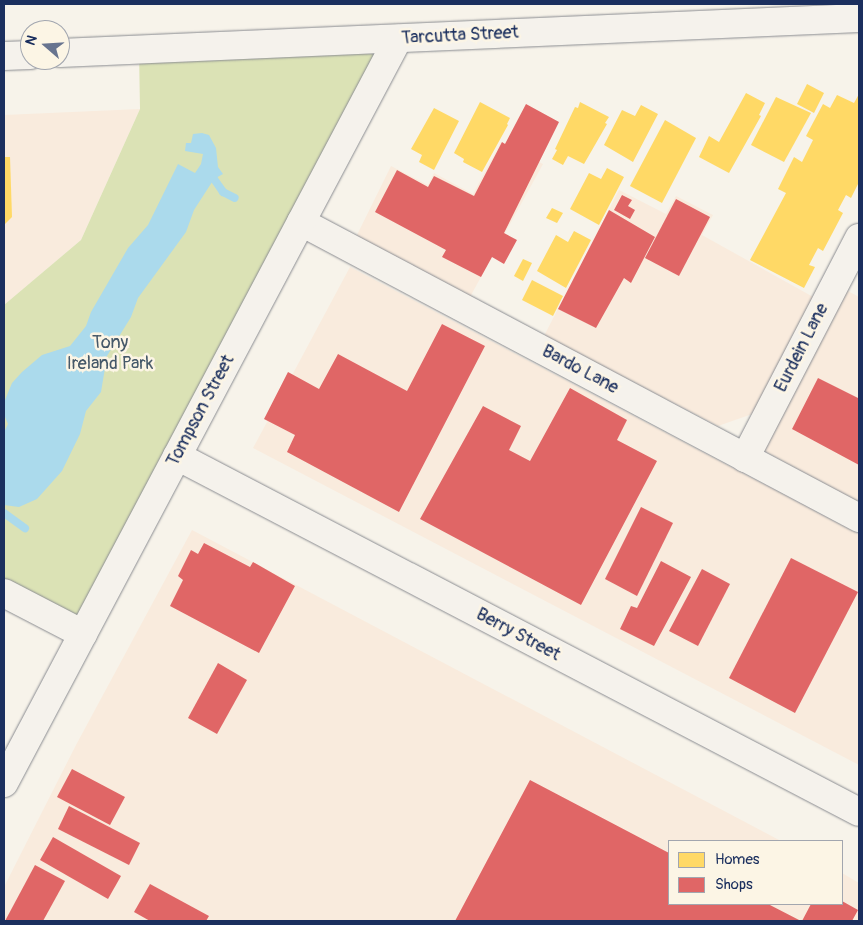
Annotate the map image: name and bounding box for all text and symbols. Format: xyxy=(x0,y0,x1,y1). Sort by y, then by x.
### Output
north arrow xyxy=(20,20,70,70)
street label: Tarcutta Street xyxy=(401,22,519,50)
text: N xyxy=(22,33,41,48)
street label: Eurdein Lane xyxy=(770,300,834,396)
park label: Tony Ireland Park xyxy=(67,333,153,376)
street label: Bardo Lane xyxy=(538,341,622,399)
street label: Tompson Street xyxy=(163,352,239,470)
street label: Berry Street xyxy=(472,604,564,666)
legend xyxy=(668,840,843,905)
text: Homes xyxy=(715,850,760,869)
text: Shops xyxy=(715,875,753,894)

